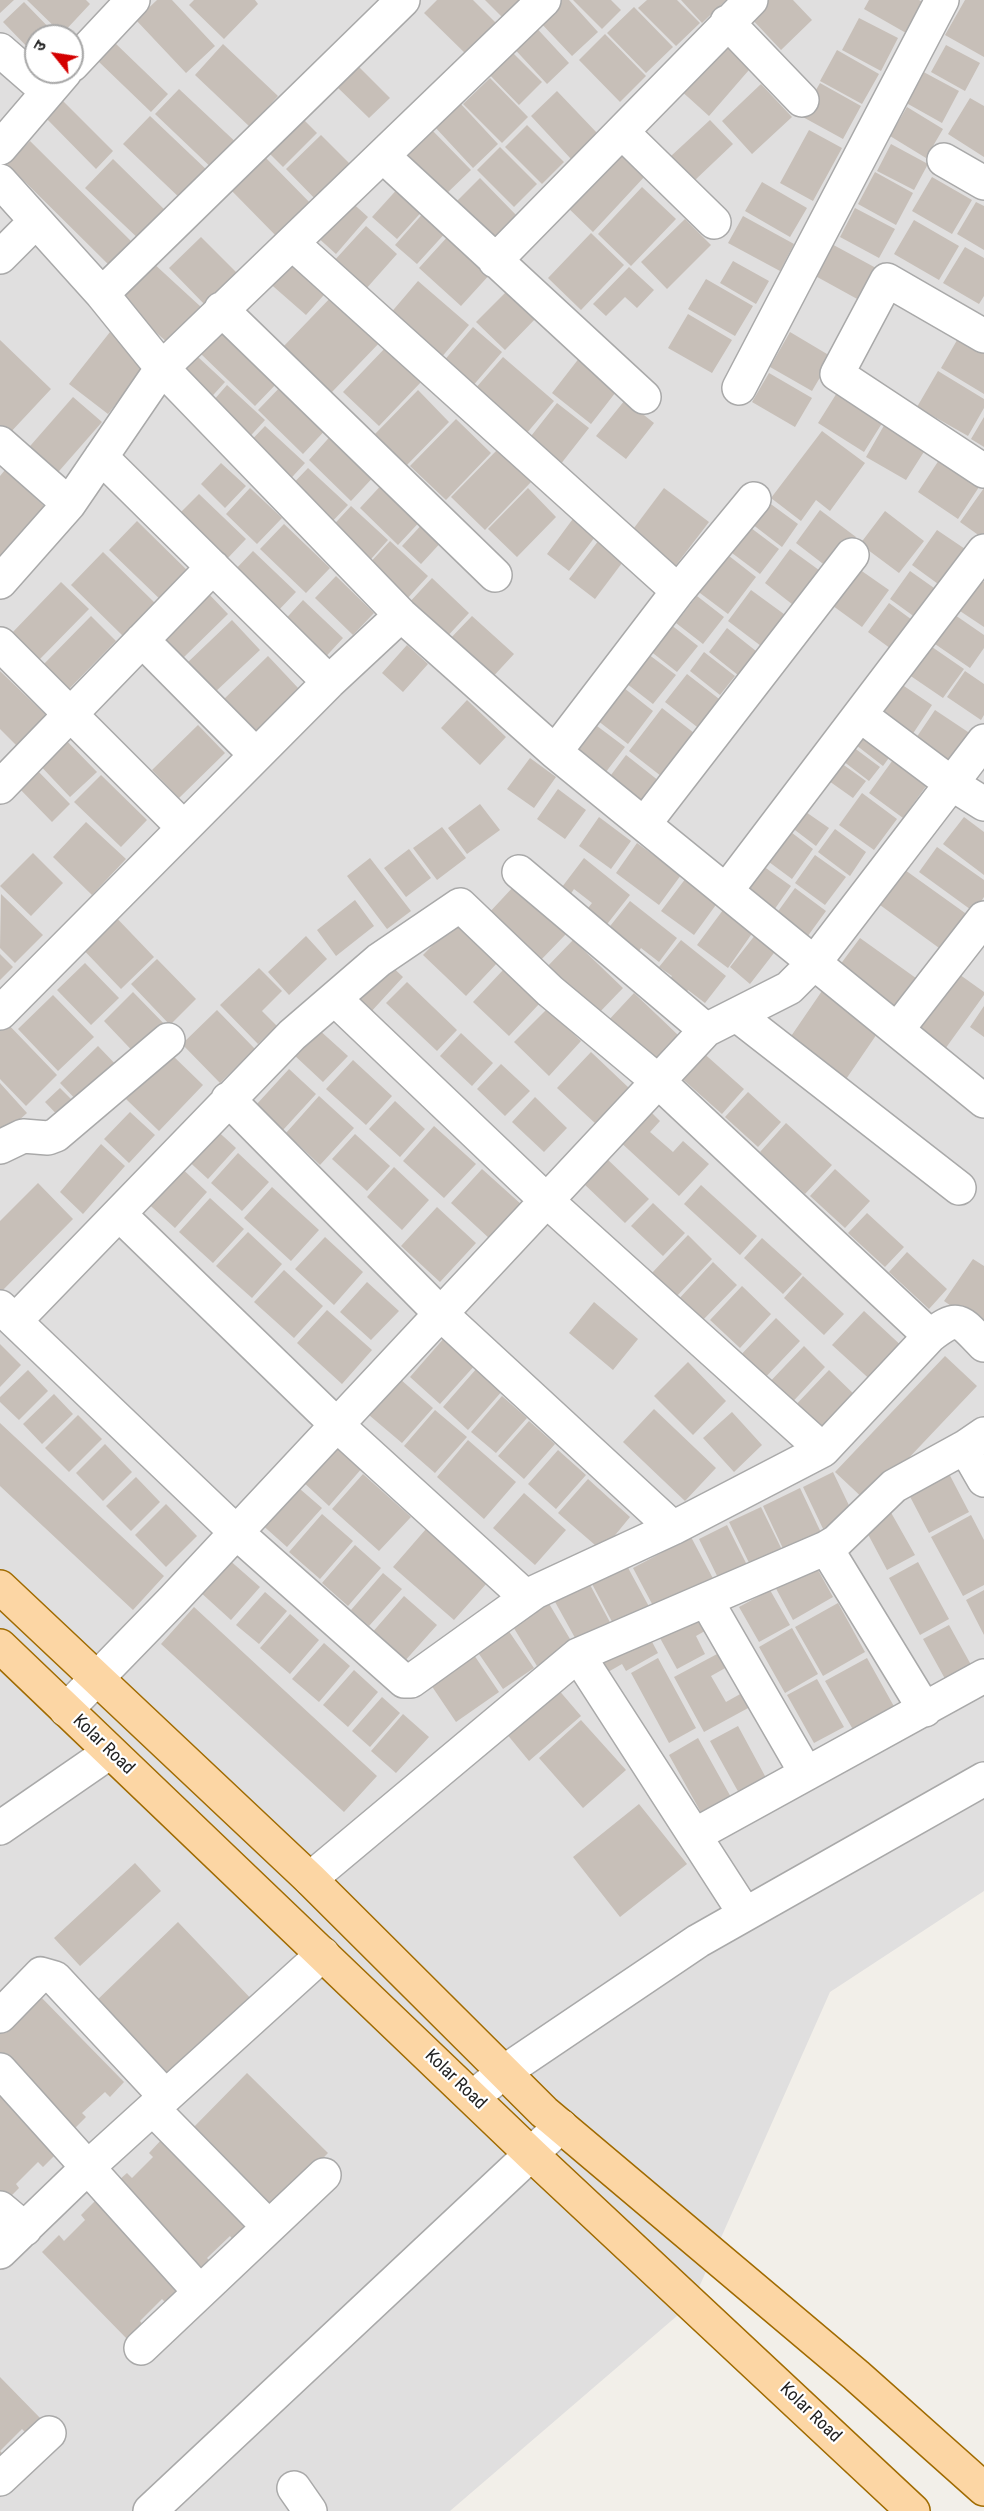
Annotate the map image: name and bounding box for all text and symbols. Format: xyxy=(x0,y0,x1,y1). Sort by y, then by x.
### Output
north arrow xyxy=(24,24,84,84)
text: उ xyxy=(29,37,50,55)
street label: Kolar Road xyxy=(68,1710,138,1780)
street label: Kolar Road xyxy=(420,2045,490,2115)
street label: Kolar Road xyxy=(775,2378,845,2448)

